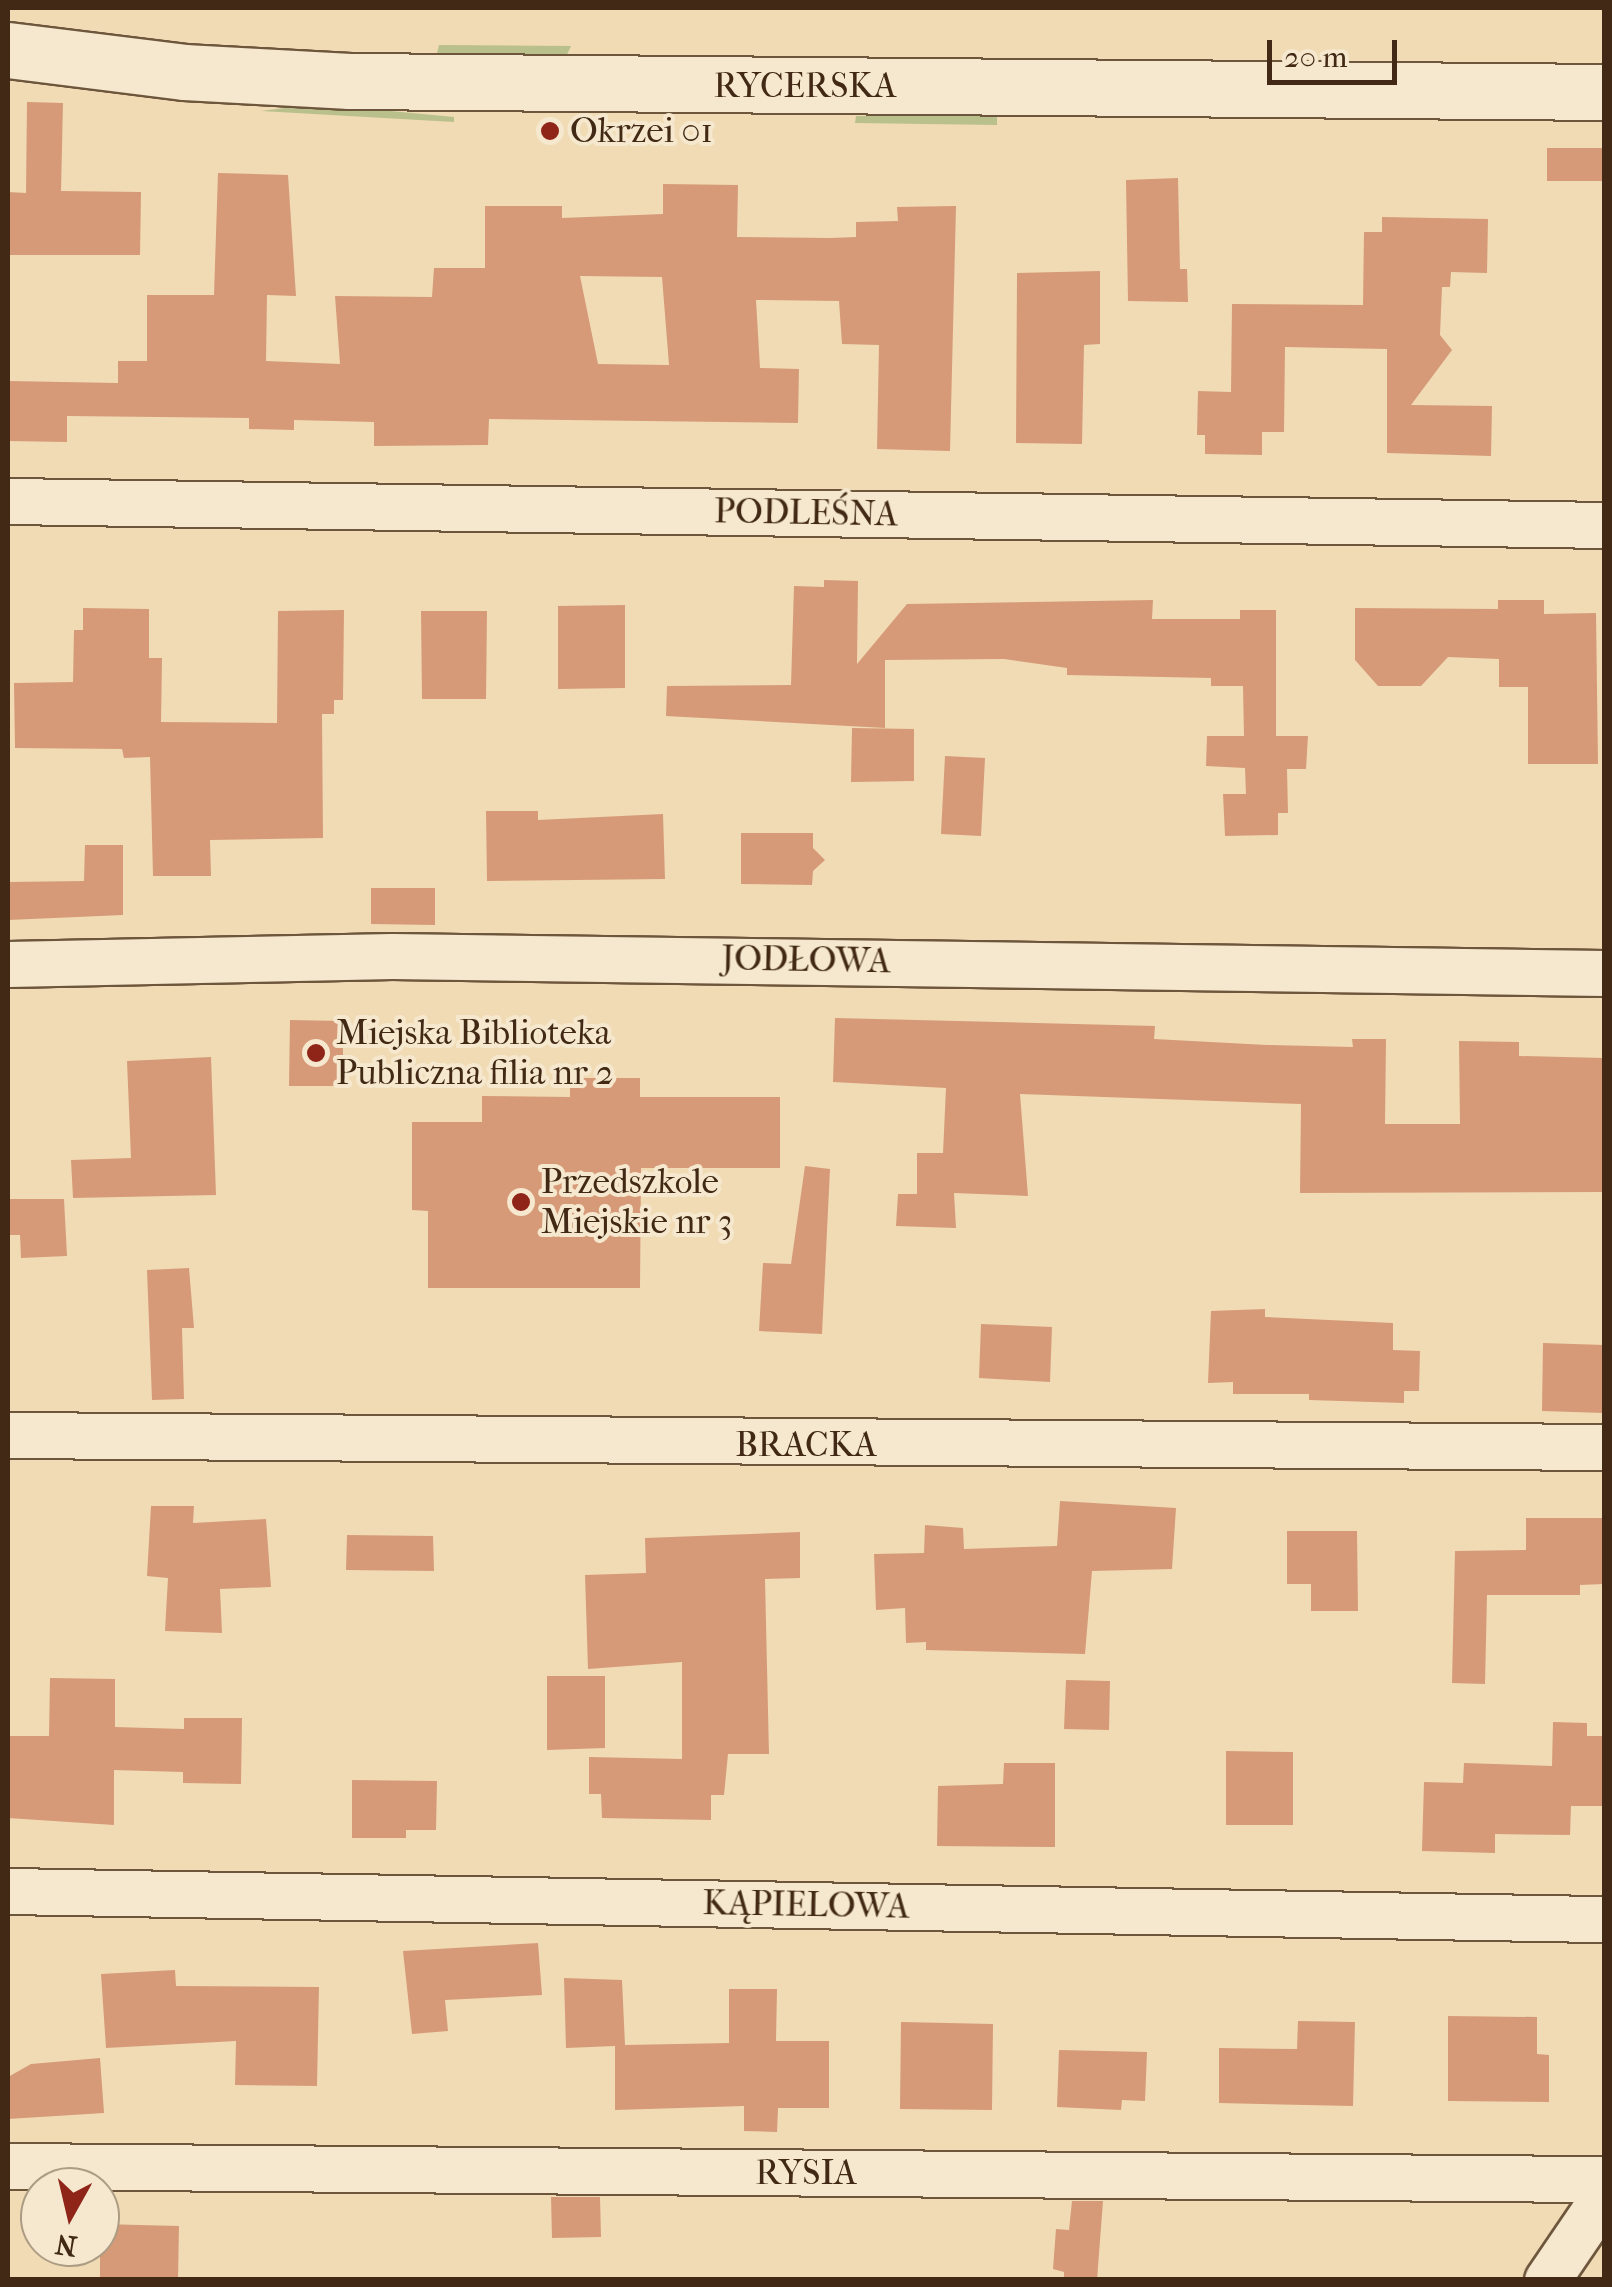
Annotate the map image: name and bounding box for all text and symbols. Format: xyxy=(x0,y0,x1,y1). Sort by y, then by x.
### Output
scale bar xyxy=(1272,20,1402,82)
text: 20 m xyxy=(1284,40,1347,75)
street label: RYCERSKA xyxy=(714,65,896,107)
place label: Okrzei 01 xyxy=(570,110,713,152)
marker: Okrzei 01 xyxy=(539,120,561,142)
street label: PODLEŚNA xyxy=(714,490,898,536)
street label: JODŁOWA xyxy=(721,938,891,982)
place label: Miejska Biblioteka Publiczna filia nr 2 xyxy=(336,1012,613,1094)
marker: Miejska Biblioteka Publiczna filia nr 2 xyxy=(305,1042,327,1064)
place label: Przedszkole Miejskie nr 3 xyxy=(541,1161,732,1243)
marker: Przedszkole Miejskie nr 3 xyxy=(510,1191,532,1213)
street label: BRACKA xyxy=(735,1424,877,1466)
street label: KĄPIELOWA xyxy=(702,1882,910,1928)
street label: RYSIA xyxy=(755,2152,857,2194)
north arrow xyxy=(20,2167,120,2267)
text: N xyxy=(53,2227,79,2263)

